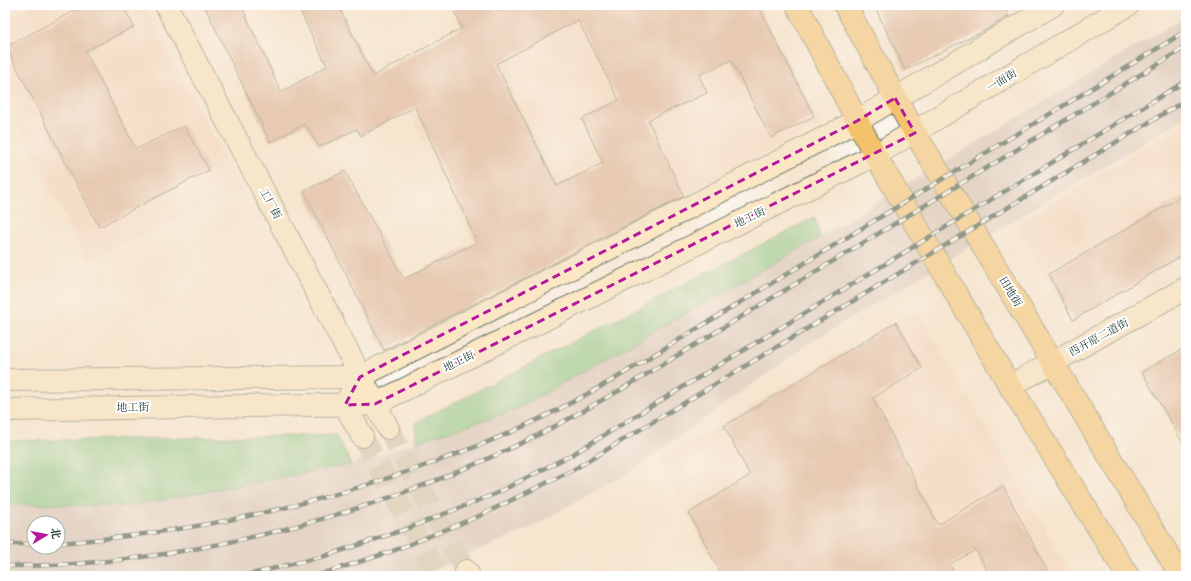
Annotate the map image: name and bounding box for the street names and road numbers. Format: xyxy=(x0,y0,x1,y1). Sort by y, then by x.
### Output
street label: 一面街 xyxy=(984,67,1020,95)
street label: 工厂街 xyxy=(256,186,284,222)
street label: 地工街 xyxy=(732,204,768,232)
street label: 田地街 xyxy=(996,274,1024,310)
street label: 西开原二道街 xyxy=(1067,316,1131,360)
street label: 地工街 xyxy=(441,348,477,376)
street label: 地工街 xyxy=(116,401,150,415)

